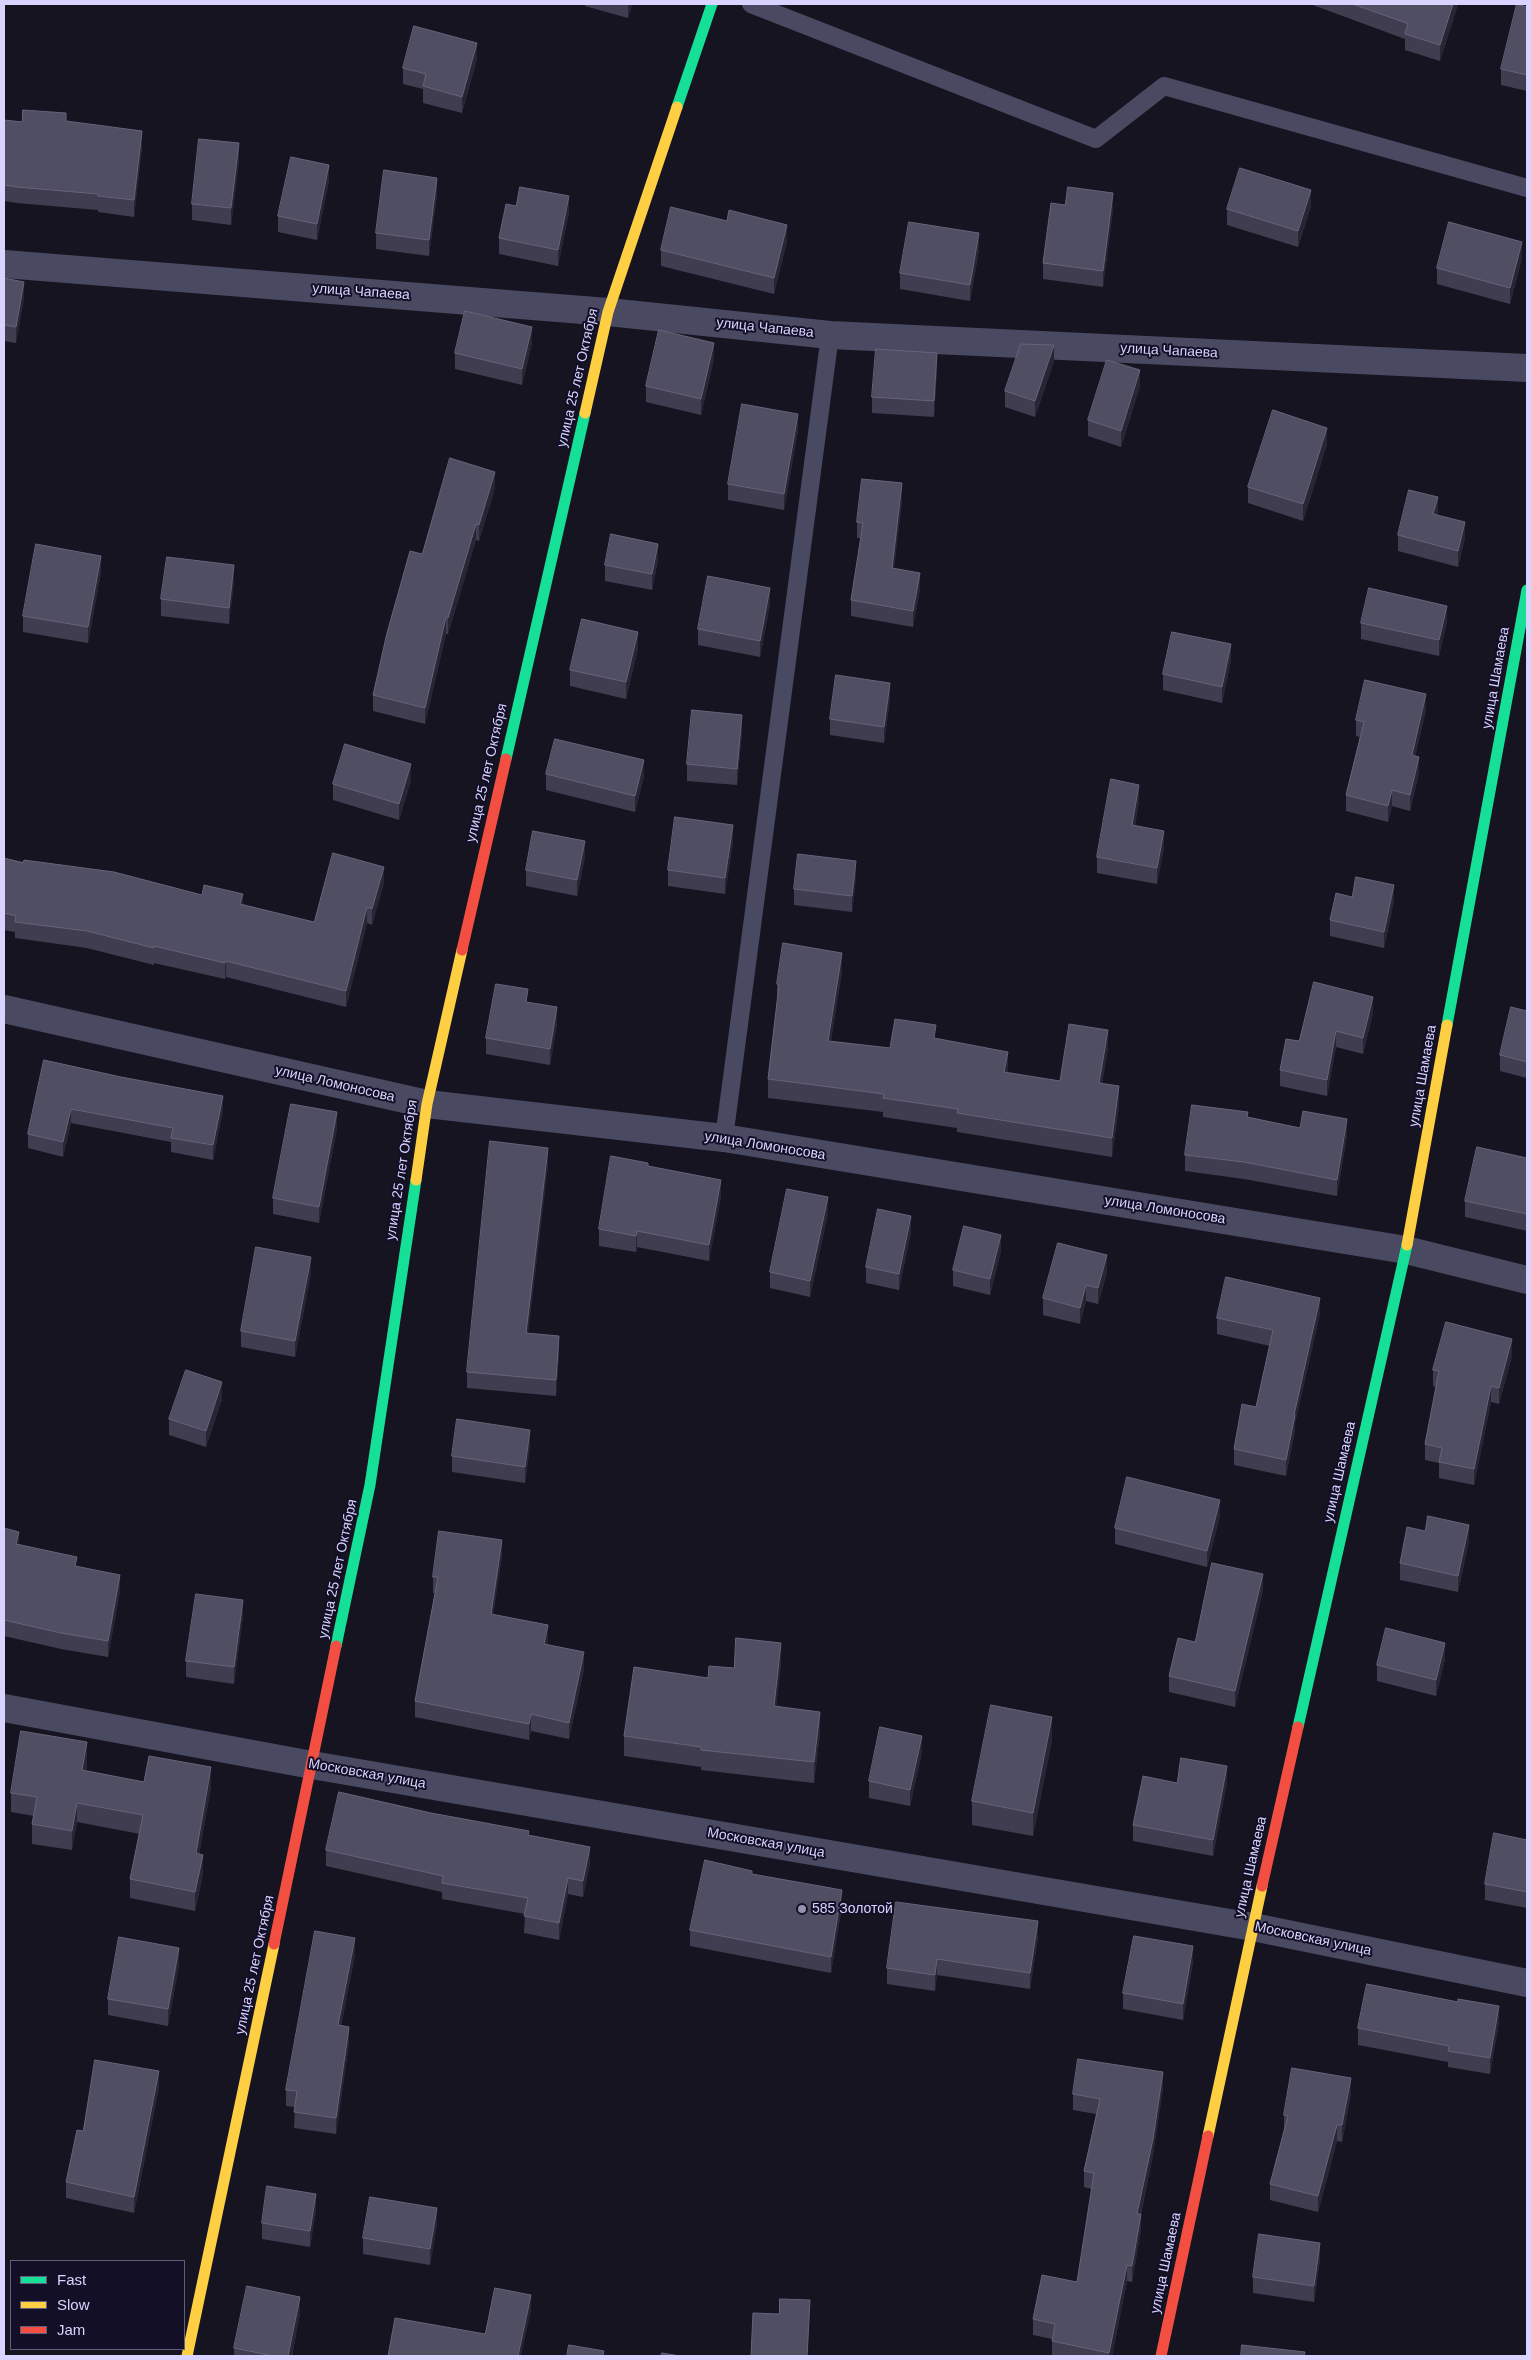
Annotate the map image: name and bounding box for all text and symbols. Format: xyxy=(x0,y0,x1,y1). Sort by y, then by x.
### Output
street label: улица Чапаева xyxy=(312,280,410,304)
street label: улица 25 лет Октября xyxy=(554,307,602,449)
street label: улица Чапаева xyxy=(716,315,814,341)
street label: улица Чапаева xyxy=(1120,340,1218,362)
street label: улица Шамаева xyxy=(1479,626,1513,730)
street label: улица 25 лет Октября xyxy=(463,702,511,844)
street label: улица Шамаева xyxy=(1406,1024,1440,1128)
street label: улица Ломоносова xyxy=(274,1062,396,1106)
street label: улица 25 лет Октября xyxy=(383,1099,421,1241)
street label: улица Ломоносова xyxy=(703,1128,827,1164)
street label: улица Ломоносова xyxy=(1103,1192,1227,1228)
street label: улица Шамаева xyxy=(1320,1420,1360,1524)
street label: улица 25 лет Октября xyxy=(315,1498,361,1640)
street label: Московская улица xyxy=(307,1755,427,1793)
street label: улица Шамаева xyxy=(1231,1815,1271,1919)
street label: Московская улица xyxy=(706,1824,826,1862)
street label: улица 25 лет Октября xyxy=(232,1894,278,2036)
place label: 585 Золотой xyxy=(812,1901,893,1917)
marker: 585 Золотой xyxy=(796,1903,808,1915)
street label: Московская улица xyxy=(1253,1918,1373,1960)
street label: улица Шамаева xyxy=(1147,2211,1185,2315)
legend xyxy=(10,2260,185,2350)
text: Fast xyxy=(57,2271,86,2288)
text: Slow xyxy=(57,2296,90,2313)
text: Jam xyxy=(57,2321,85,2338)

